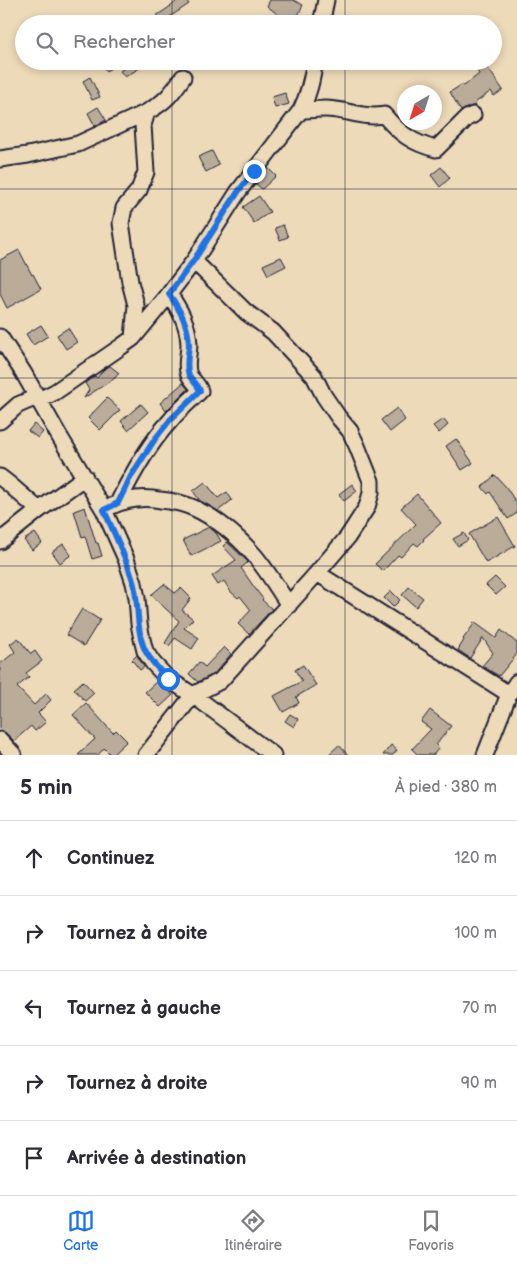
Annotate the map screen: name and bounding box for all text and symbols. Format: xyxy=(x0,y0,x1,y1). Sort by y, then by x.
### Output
search box xyxy=(15,15,502,70)
icon: search xyxy=(33,29,61,57)
text: Rechercher xyxy=(73,31,175,54)
north arrow xyxy=(397,85,442,130)
route end xyxy=(243,160,266,183)
route start xyxy=(157,668,180,691)
text: 5 min xyxy=(20,775,73,800)
text: À pied · 380 m xyxy=(395,778,497,797)
icon: ahead xyxy=(20,844,48,872)
text: Continuez xyxy=(67,847,154,870)
text: 120 m xyxy=(454,849,497,868)
icon: right xyxy=(20,919,48,947)
text: Tournez à droite xyxy=(67,922,208,945)
text: 100 m xyxy=(454,924,497,943)
icon: left xyxy=(20,994,48,1022)
text: Tournez à gauche xyxy=(67,997,221,1020)
text: 70 m xyxy=(462,999,497,1018)
icon: right xyxy=(20,1069,48,1097)
text: Tournez à droite xyxy=(67,1072,208,1095)
text: 90 m xyxy=(461,1074,497,1093)
icon: arrive xyxy=(20,1144,48,1172)
text: Arrivée à destination xyxy=(67,1147,246,1170)
tab: Carte xyxy=(63,1207,98,1254)
tab: Itinéraire xyxy=(225,1207,282,1254)
tab: Favoris xyxy=(408,1207,454,1254)

